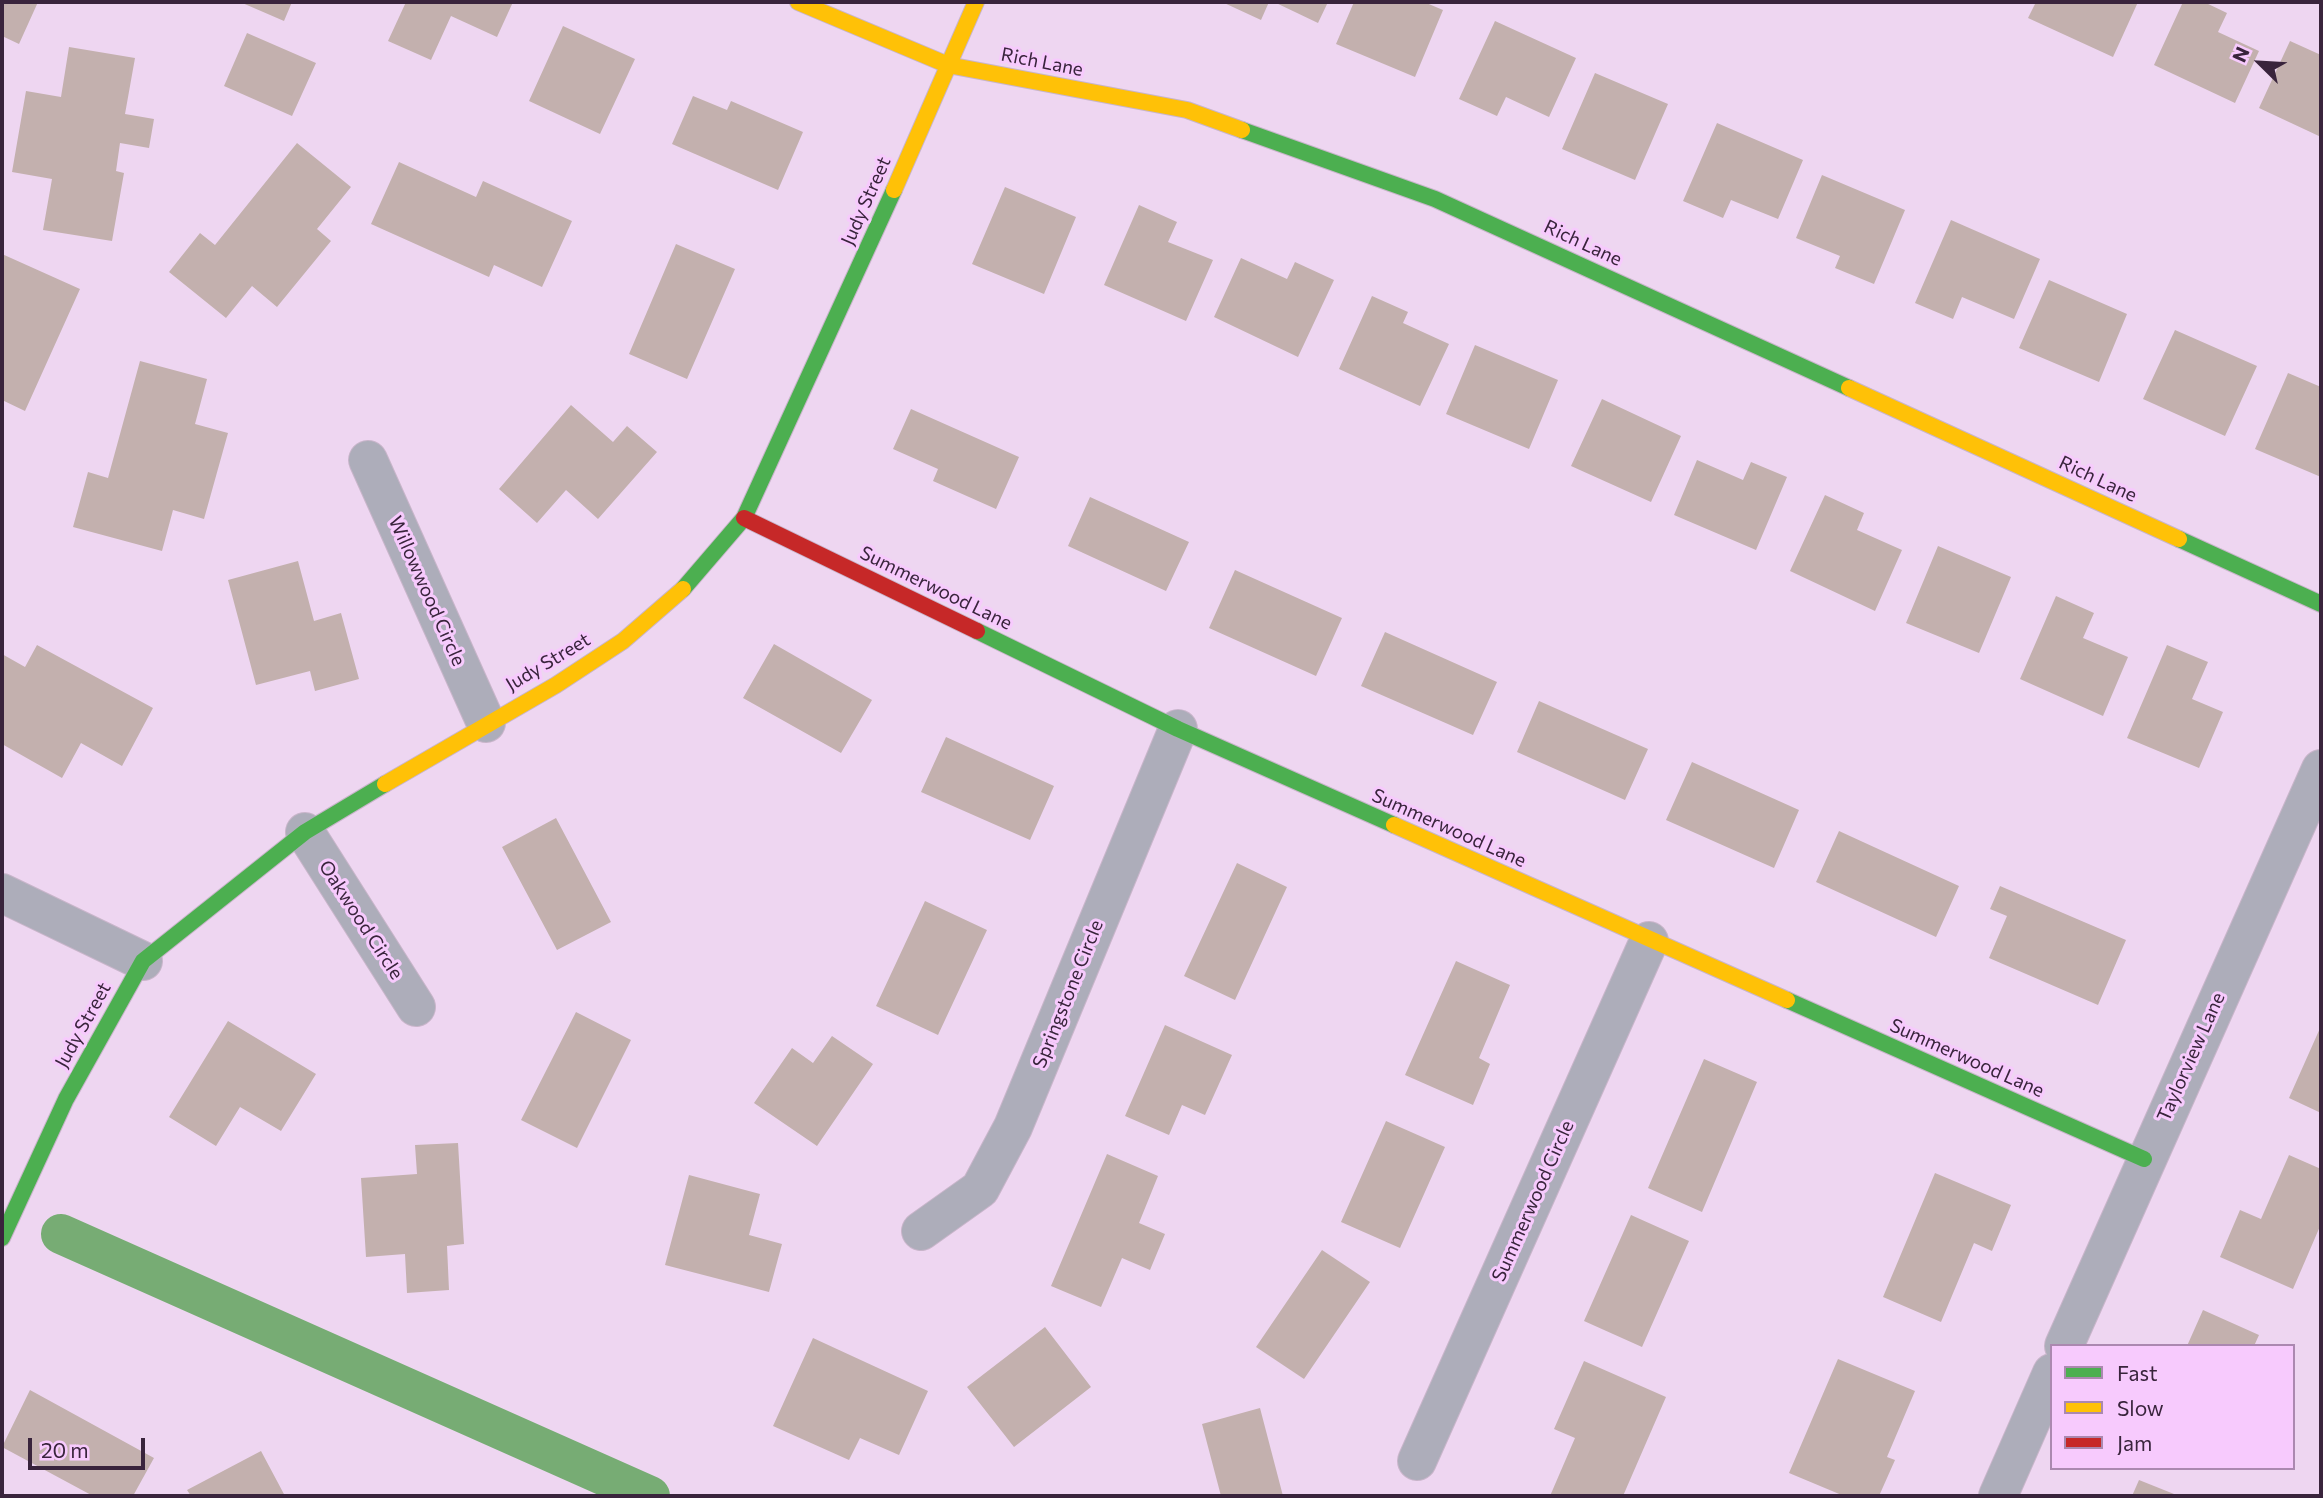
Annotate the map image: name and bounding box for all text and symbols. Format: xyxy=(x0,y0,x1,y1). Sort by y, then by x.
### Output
north arrow xyxy=(2225,28,2295,98)
street label: Rich Lane xyxy=(999,43,1085,81)
text: N xyxy=(2227,43,2254,65)
street label: Judy Street xyxy=(836,153,896,249)
street label: Rich Lane xyxy=(1540,215,1626,271)
street label: Rich Lane xyxy=(2055,451,2141,507)
street label: Willowwood Circle xyxy=(384,512,470,670)
street label: Summerwood Lane xyxy=(856,541,1016,635)
street label: Judy Street xyxy=(502,628,594,696)
street label: Summerwood Lane xyxy=(1368,784,1530,872)
street label: Oakwood Circle xyxy=(314,856,408,984)
street label: Springstone Circle xyxy=(1028,917,1108,1071)
street label: Judy Street xyxy=(50,978,116,1072)
street label: Taylorview Lane xyxy=(2152,989,2230,1125)
street label: Summerwood Lane xyxy=(1886,1014,2048,1102)
street label: Summerwood Circle xyxy=(1487,1117,1579,1285)
legend xyxy=(2050,1344,2295,1470)
text: Fast xyxy=(2117,1360,2158,1385)
text: Slow xyxy=(2117,1395,2164,1420)
scale bar xyxy=(32,1424,149,1468)
text: Jam xyxy=(2117,1430,2152,1455)
text: 20 m xyxy=(41,1437,89,1462)

